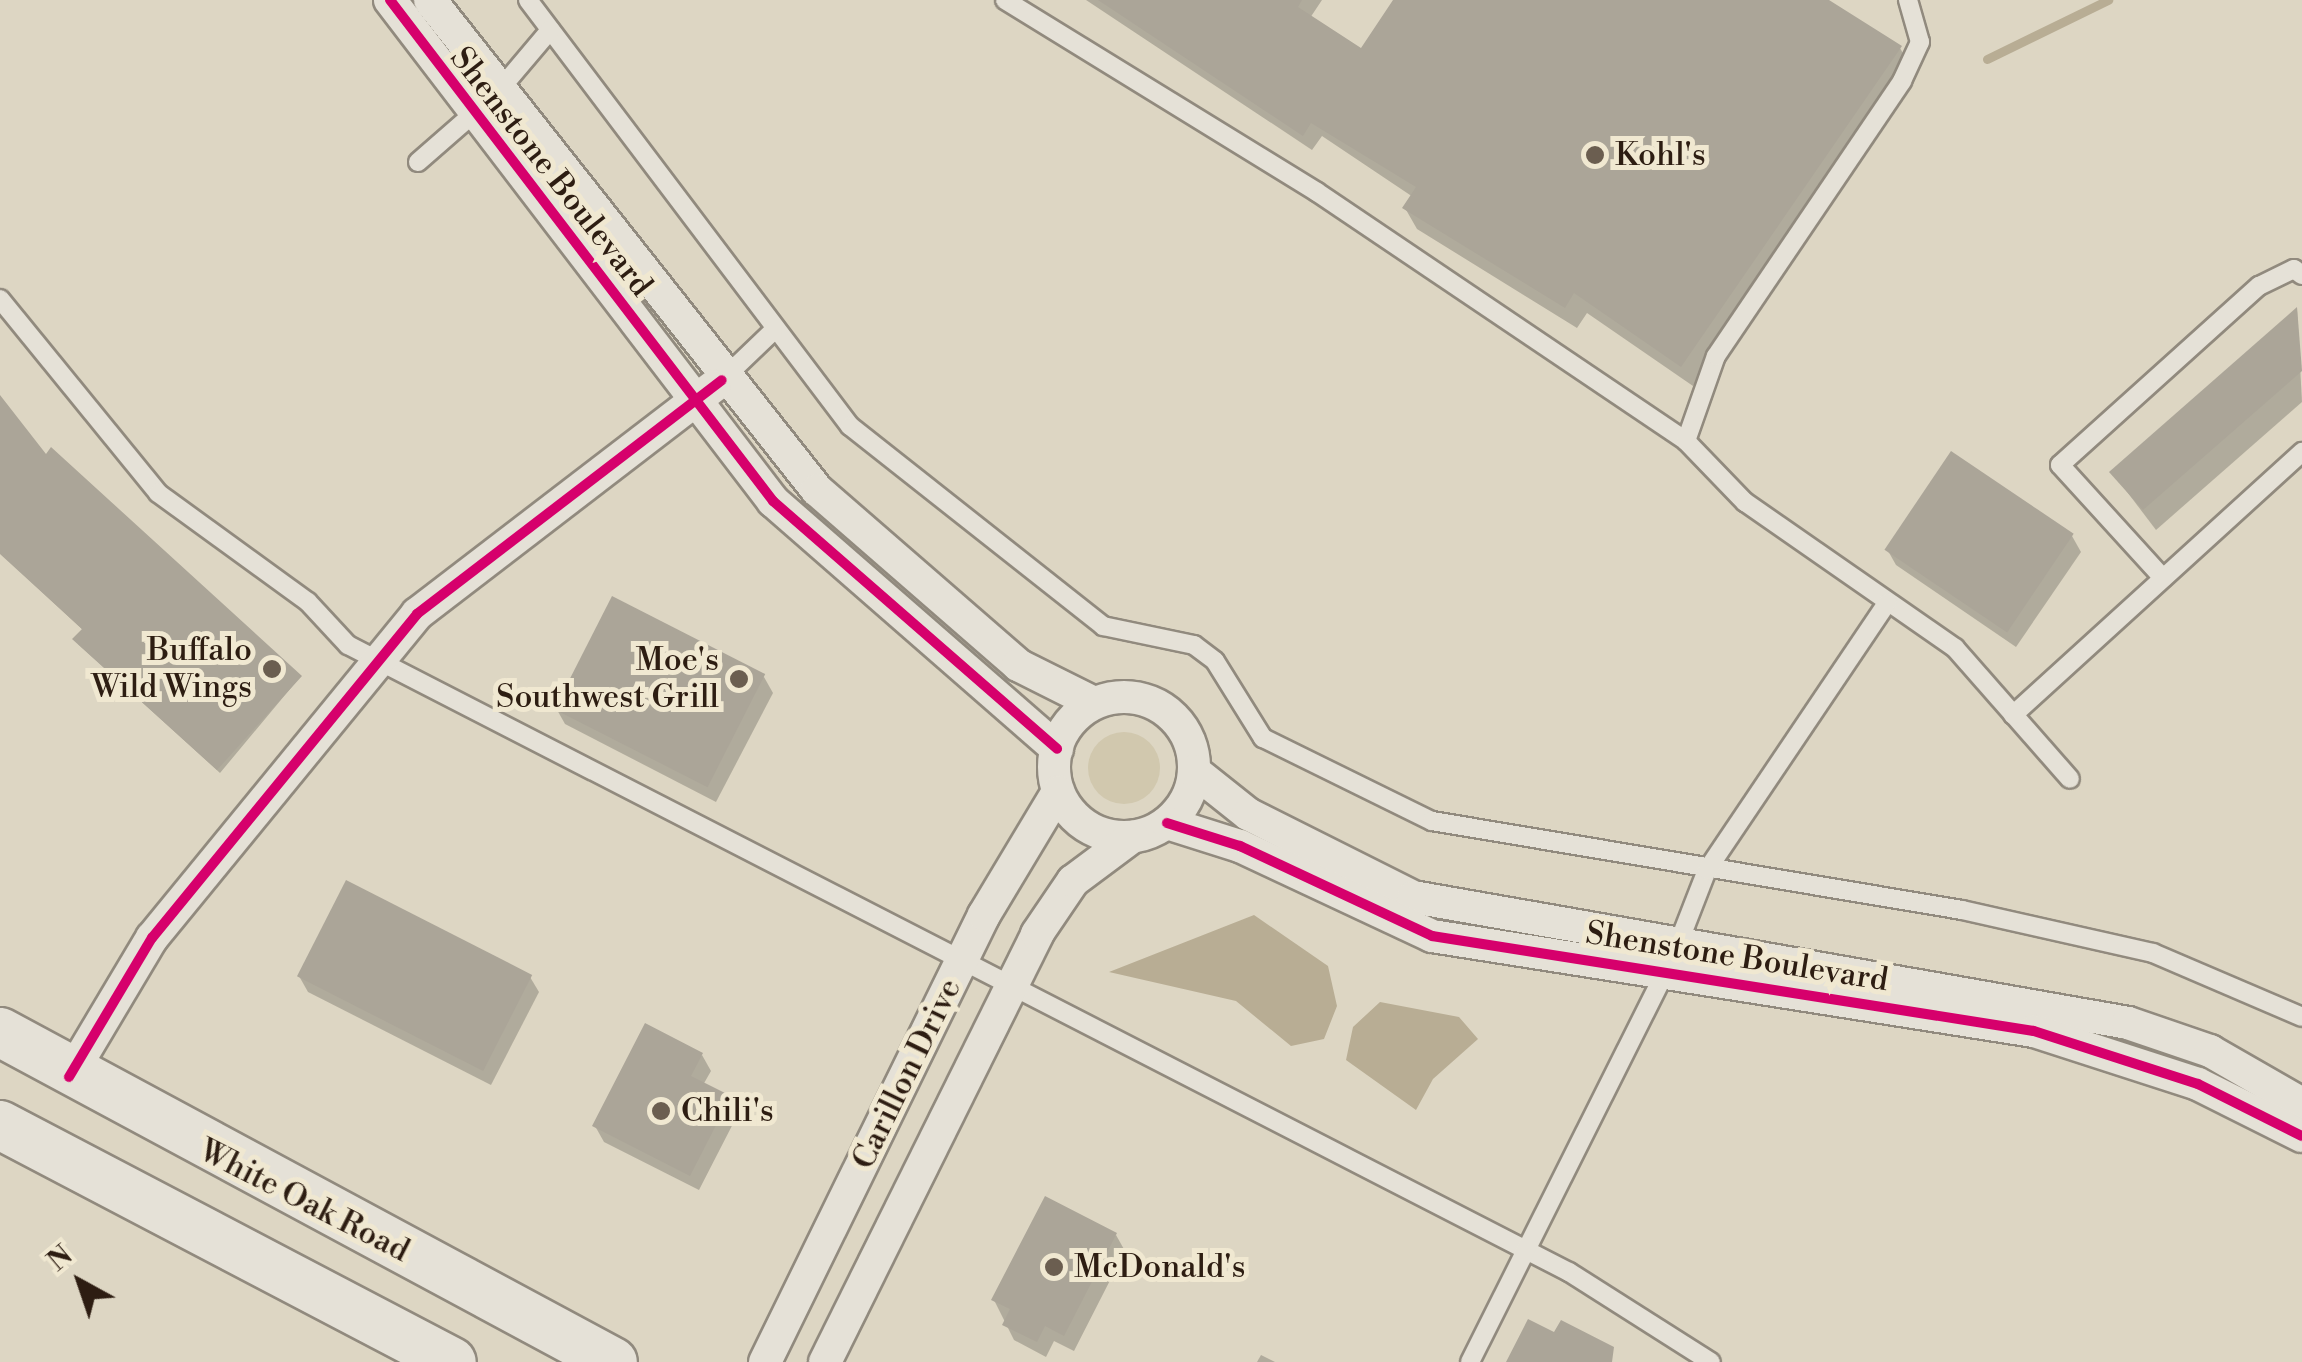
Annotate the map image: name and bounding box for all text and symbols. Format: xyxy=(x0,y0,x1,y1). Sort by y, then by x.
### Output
street label: Shenstone Boulevard xyxy=(442,40,660,304)
place label: Kohl's xyxy=(1615,136,1706,174)
marker: Kohl's xyxy=(1584,144,1606,166)
place label: Buffalo Wild Wings xyxy=(91,632,252,707)
place label: Moe's Southwest Grill xyxy=(496,642,719,717)
marker: Buffalo Wild Wings xyxy=(261,658,283,680)
marker: Moe's Southwest Grill xyxy=(728,668,750,690)
street label: Shenstone Boulevard xyxy=(1583,914,1891,1000)
street label: Carillon Drive xyxy=(844,972,970,1176)
place label: Chili's xyxy=(681,1092,774,1130)
marker: Chili's xyxy=(650,1100,672,1122)
street label: White Oak Road xyxy=(192,1131,416,1271)
north arrow xyxy=(30,1232,130,1332)
text: N xyxy=(41,1238,80,1279)
place label: McDonald's xyxy=(1074,1248,1245,1286)
marker: McDonald's xyxy=(1043,1256,1065,1278)

